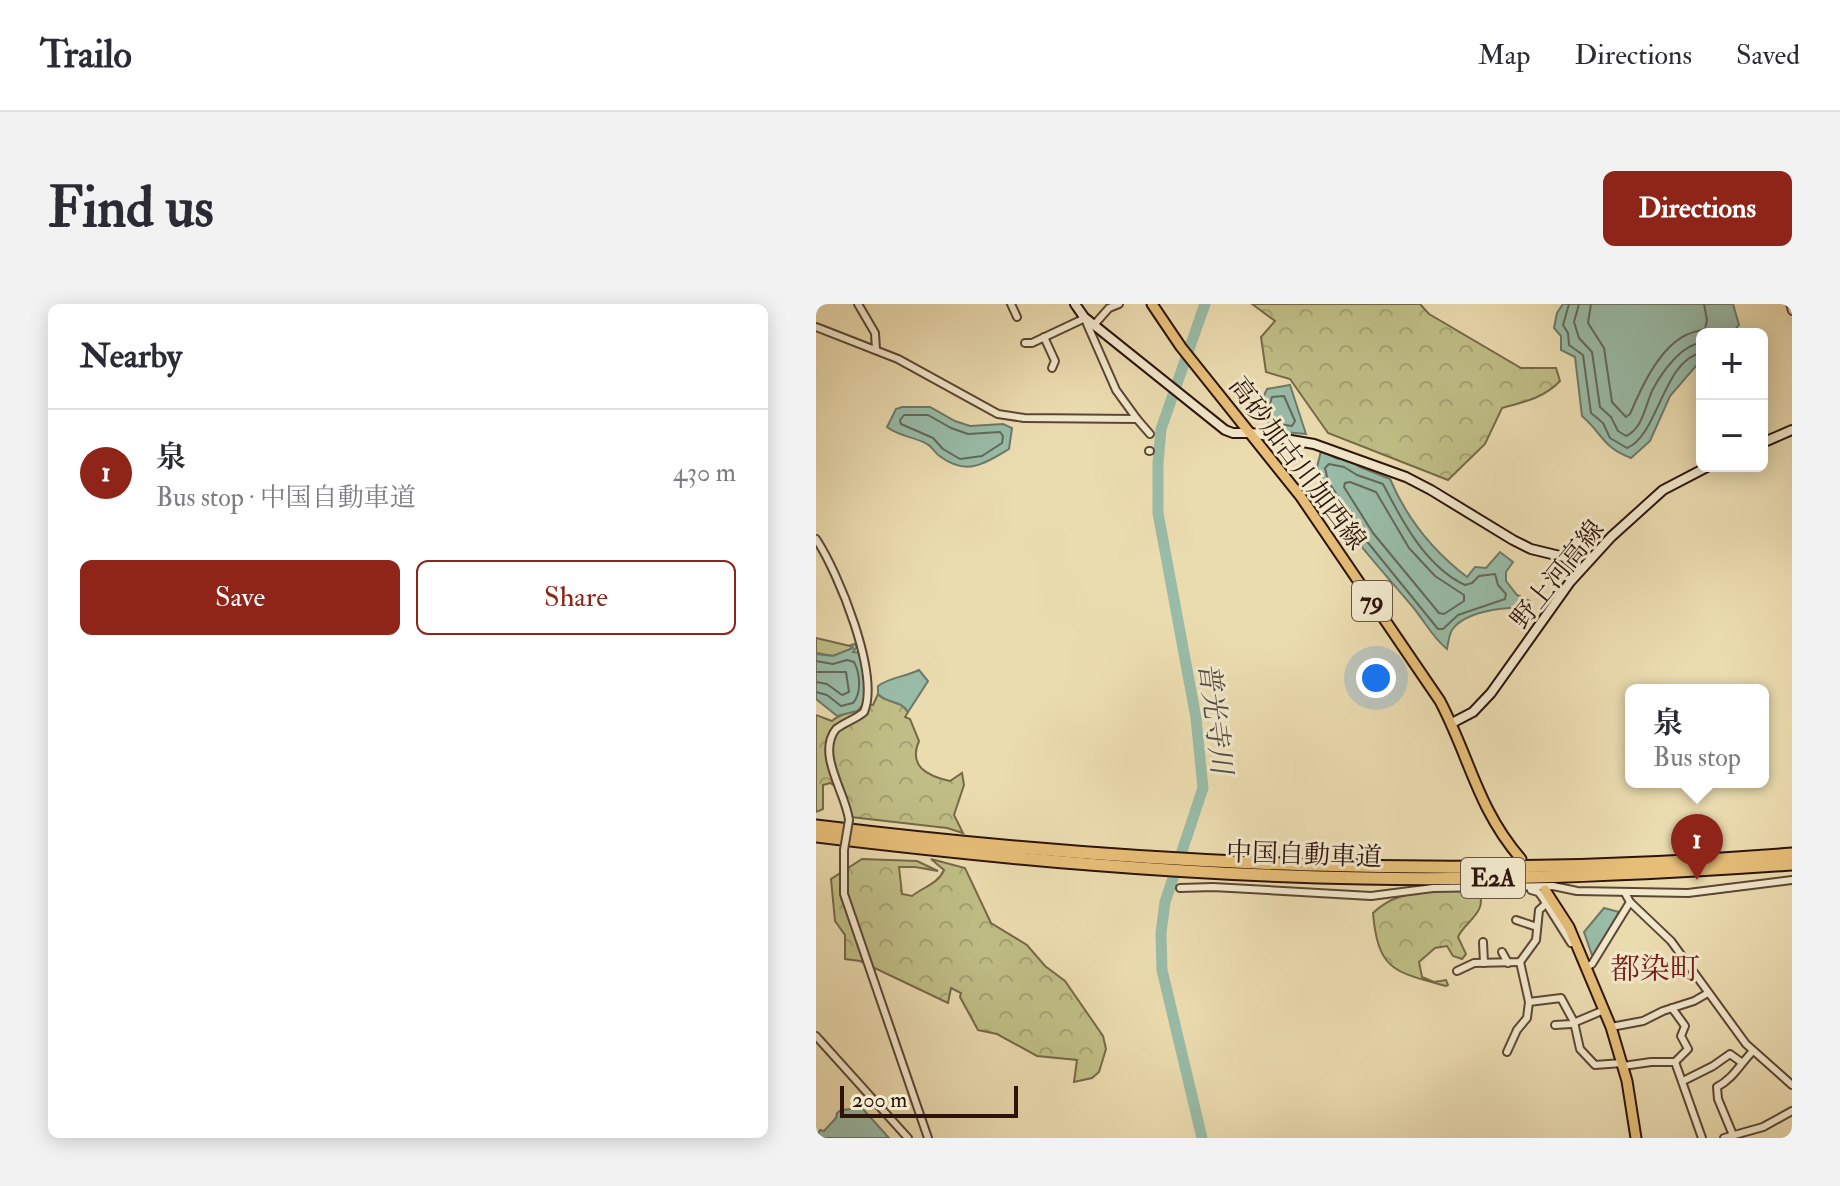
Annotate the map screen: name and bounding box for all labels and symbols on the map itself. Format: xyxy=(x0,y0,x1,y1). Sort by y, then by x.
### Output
street label: 高砂加古川加西線 xyxy=(1222,371,1373,556)
street label: 野上河高線 xyxy=(1504,514,1611,635)
road number: 79 xyxy=(1352,581,1392,621)
your location xyxy=(1356,658,1396,698)
water label: 普光寺川 xyxy=(1190,660,1239,779)
pin: 1 xyxy=(1671,814,1723,880)
street label: 中国自動車道 xyxy=(1225,836,1382,874)
road number: E2A xyxy=(1461,858,1525,898)
district label: 都染町 xyxy=(1610,951,1700,988)
scale bar xyxy=(840,1082,1018,1118)

